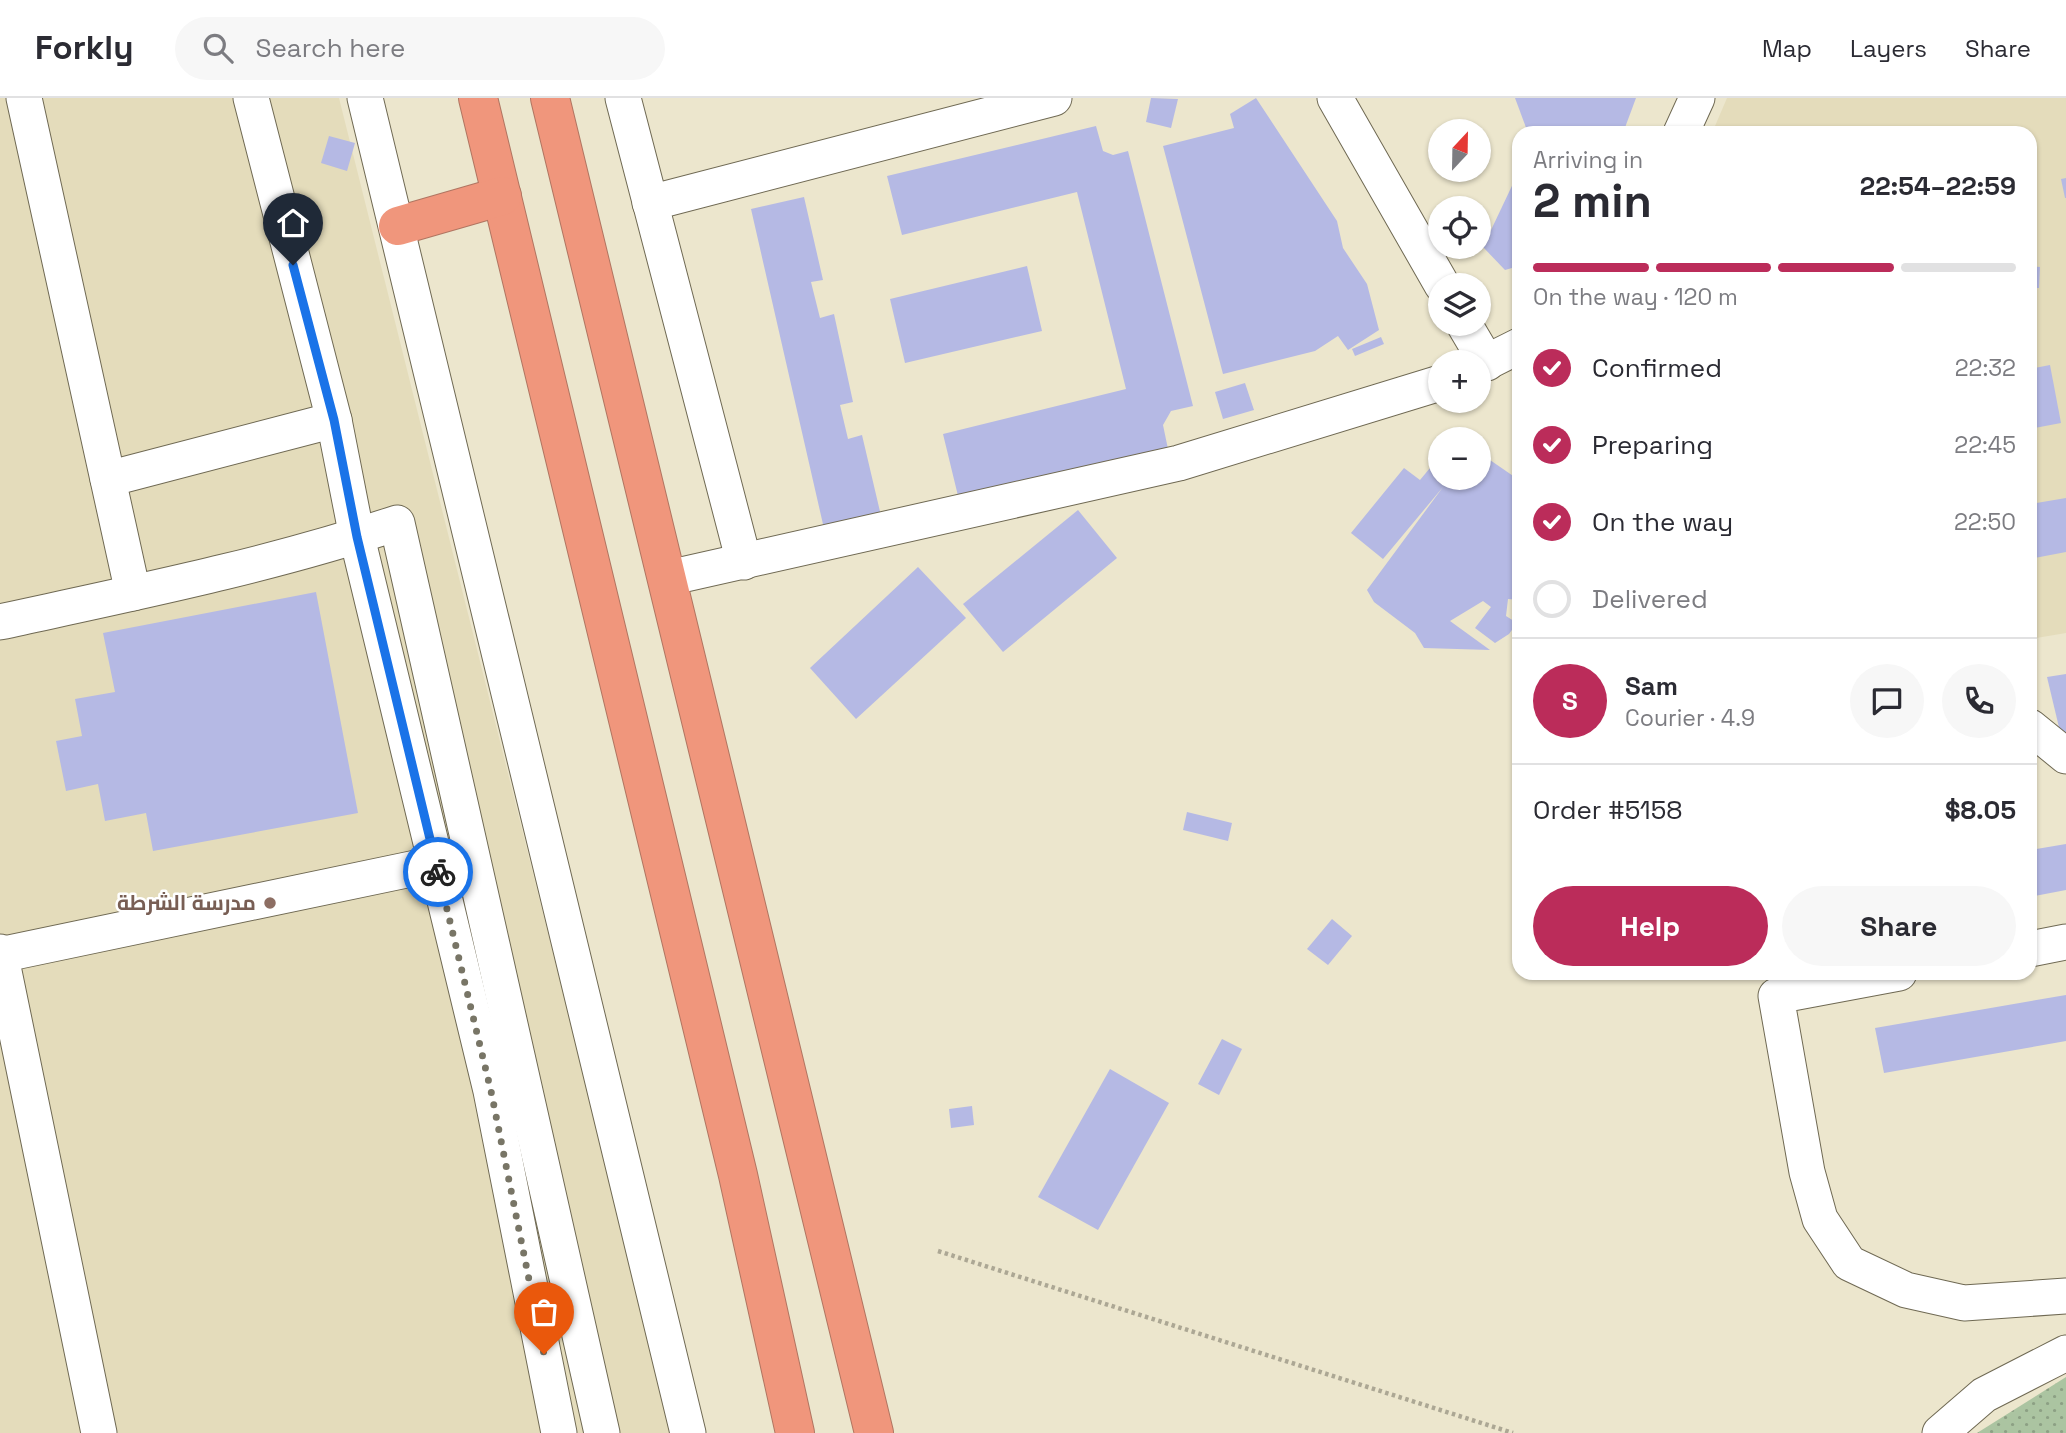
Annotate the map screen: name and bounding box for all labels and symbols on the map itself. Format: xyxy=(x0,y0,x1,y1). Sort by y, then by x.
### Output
north arrow xyxy=(1428,119,1491,182)
pin xyxy=(263,193,323,265)
courier xyxy=(403,837,473,907)
place label: مدرسة الشرطة xyxy=(117,889,256,916)
marker: مدرسة الشرطة xyxy=(262,895,278,911)
pin xyxy=(514,1282,574,1354)

